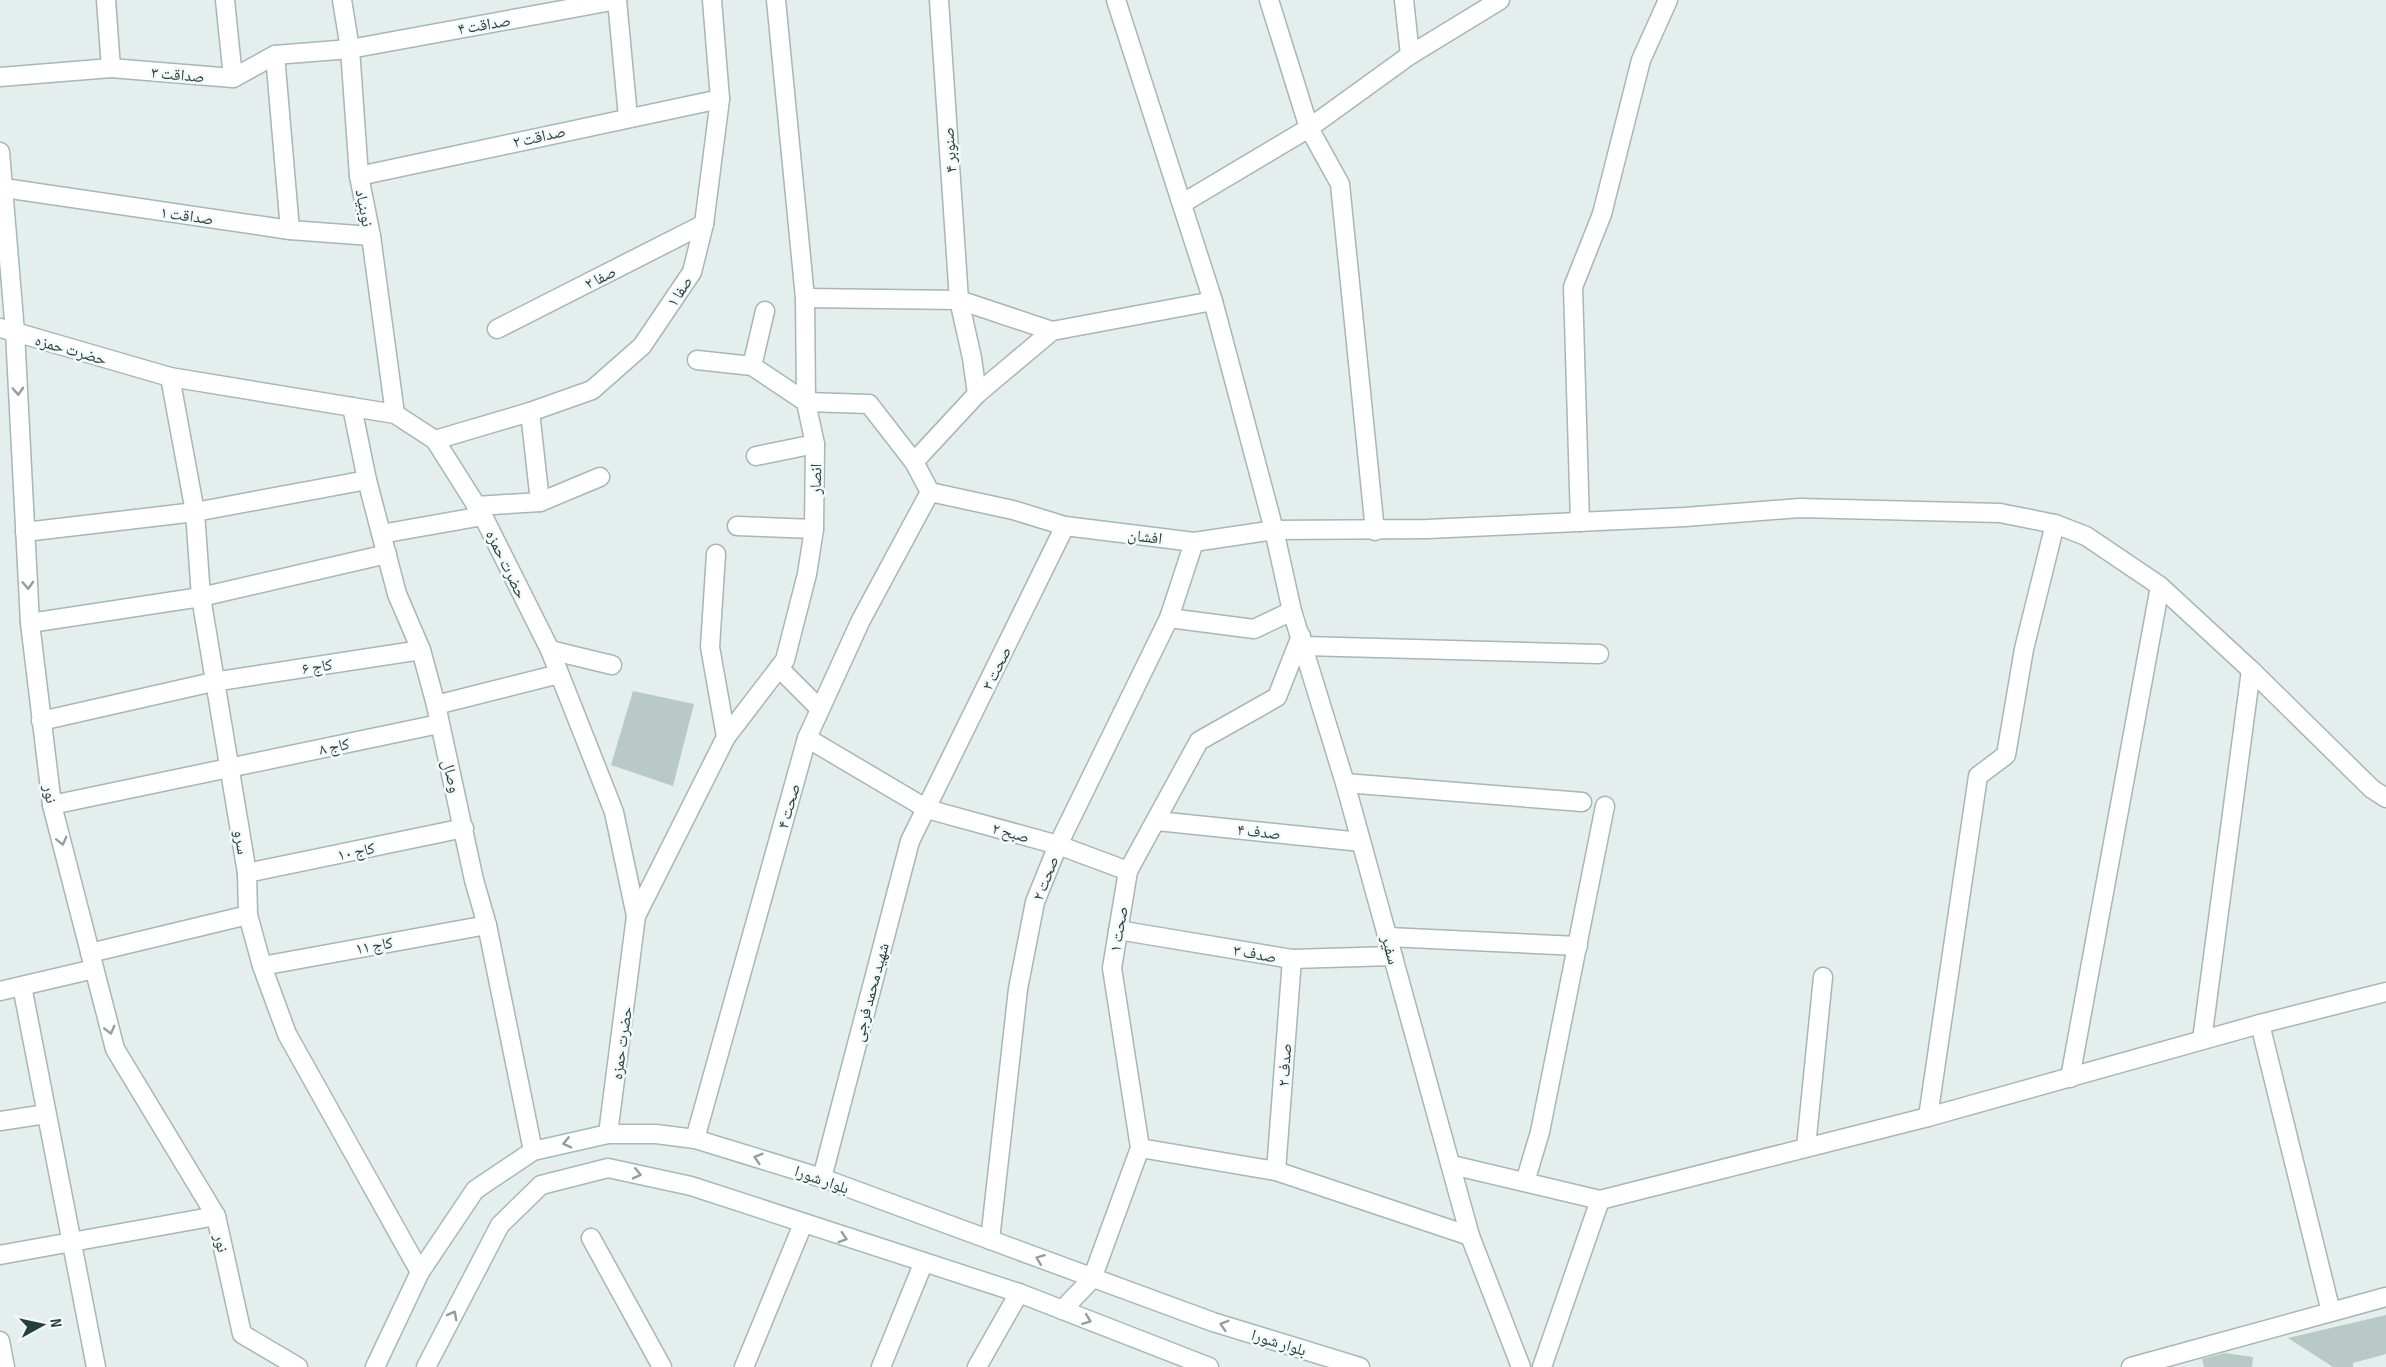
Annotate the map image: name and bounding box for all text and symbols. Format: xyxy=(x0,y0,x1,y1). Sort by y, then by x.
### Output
street label: صداقت ۴ xyxy=(456,11,512,39)
street label: صداقت ۳ xyxy=(150,64,205,87)
street label: صداقت ۲ xyxy=(511,122,568,153)
street label: صنوبر ۴ xyxy=(939,127,962,173)
street label: نوبنیاد xyxy=(351,188,376,228)
street label: صداقت ۱ xyxy=(159,203,215,230)
street label: صفا ۲ xyxy=(582,262,620,294)
street label: صفا ۱ xyxy=(663,273,697,311)
street label: حضرت حمزه xyxy=(33,331,109,370)
one-way arrow xyxy=(11,386,24,395)
street label: انصار xyxy=(807,463,826,496)
street label: افشان xyxy=(1127,526,1163,549)
street label: حضرت حمزه xyxy=(481,527,530,602)
one-way arrow xyxy=(22,581,35,590)
street label: صحت ۳ xyxy=(979,644,1016,694)
street label: کاج ۶ xyxy=(301,656,334,679)
street label: کاج ۸ xyxy=(317,735,352,760)
street label: وصال xyxy=(437,758,464,795)
street label: صحت ۴ xyxy=(774,782,805,831)
street label: نور xyxy=(39,783,60,805)
street label: صبح ۲ xyxy=(990,819,1031,847)
street label: صدف ۴ xyxy=(1236,821,1281,844)
street label: سرو xyxy=(229,829,252,856)
one-way arrow xyxy=(54,836,67,846)
street label: کاج ۱۰ xyxy=(336,839,377,866)
street label: صحت ۲ xyxy=(1029,854,1064,903)
street label: صحت ۱ xyxy=(1106,905,1133,954)
street label: سفیر xyxy=(1376,933,1402,967)
street label: کاج ۱۱ xyxy=(354,934,395,959)
street label: شهید محمد فرجی xyxy=(849,941,894,1044)
street label: صدف ۳ xyxy=(1232,941,1278,968)
street label: حضرت حمزه xyxy=(608,1005,637,1081)
one-way arrow xyxy=(103,1024,115,1035)
street label: صدف ۲ xyxy=(1275,1043,1296,1087)
one-way arrow xyxy=(562,1136,572,1149)
one-way arrow xyxy=(753,1153,764,1165)
street label: بلوار شورا xyxy=(792,1162,851,1199)
one-way arrow xyxy=(632,1167,642,1180)
one-way arrow xyxy=(837,1230,848,1243)
street label: نور xyxy=(209,1232,232,1254)
one-way arrow xyxy=(1036,1254,1046,1267)
north arrow xyxy=(12,1295,72,1355)
one-way arrow xyxy=(446,1311,457,1321)
one-way arrow xyxy=(1081,1313,1092,1325)
text: N xyxy=(45,1318,65,1329)
one-way arrow xyxy=(1219,1320,1230,1332)
street label: بلوار شورا xyxy=(1249,1326,1308,1361)

